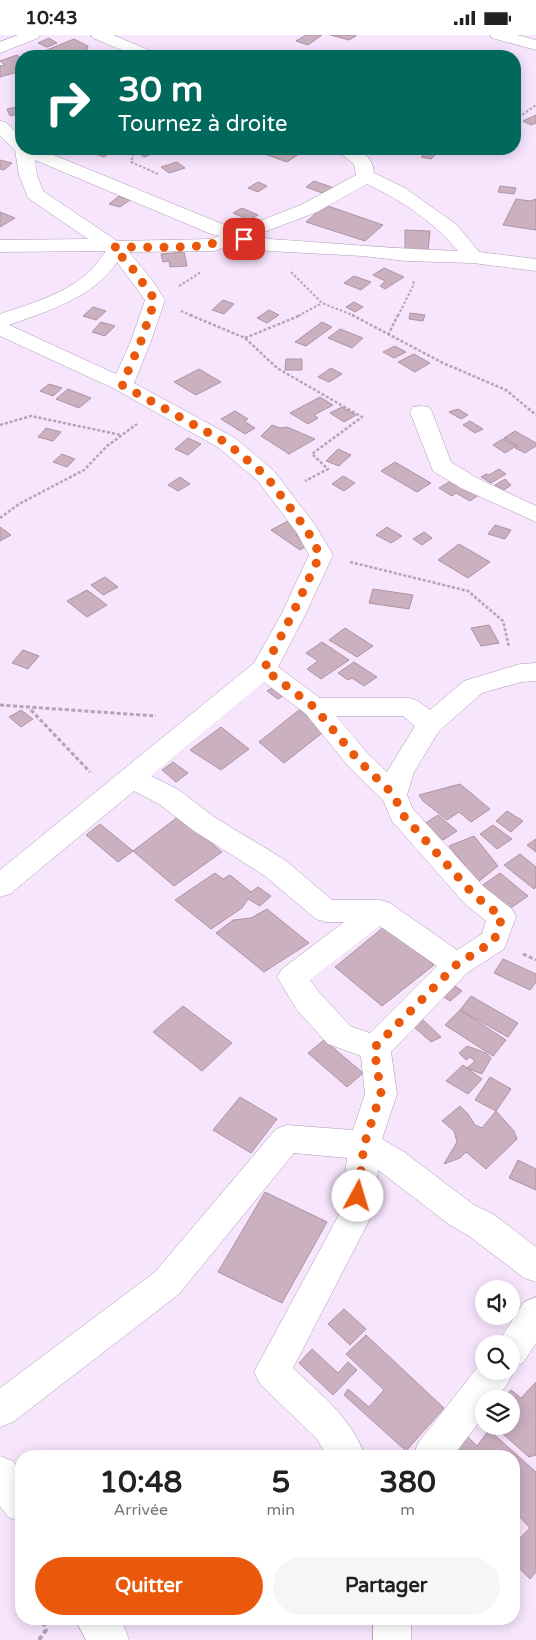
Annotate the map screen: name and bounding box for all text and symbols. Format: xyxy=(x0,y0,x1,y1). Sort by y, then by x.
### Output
text: 10:43 xyxy=(25,7,78,29)
text: 30 m xyxy=(118,69,203,111)
icon: right xyxy=(35,70,100,135)
text: Tournez à droite xyxy=(118,111,287,137)
pin xyxy=(223,218,265,260)
icon: arrive xyxy=(230,225,258,253)
position arrow xyxy=(331,1169,383,1221)
map controls xyxy=(475,1280,520,1435)
button: sound xyxy=(475,1280,520,1325)
button: search xyxy=(475,1335,520,1380)
button: layers xyxy=(475,1390,520,1435)
text: 10:48 xyxy=(99,1464,182,1501)
text: 5 xyxy=(271,1464,290,1501)
text: 380 xyxy=(379,1464,436,1501)
text: Arrivée xyxy=(114,1500,168,1520)
text: min xyxy=(267,1500,295,1520)
text: m xyxy=(400,1500,415,1520)
button: Quitter xyxy=(35,1557,263,1615)
button: Partager xyxy=(273,1557,500,1615)

